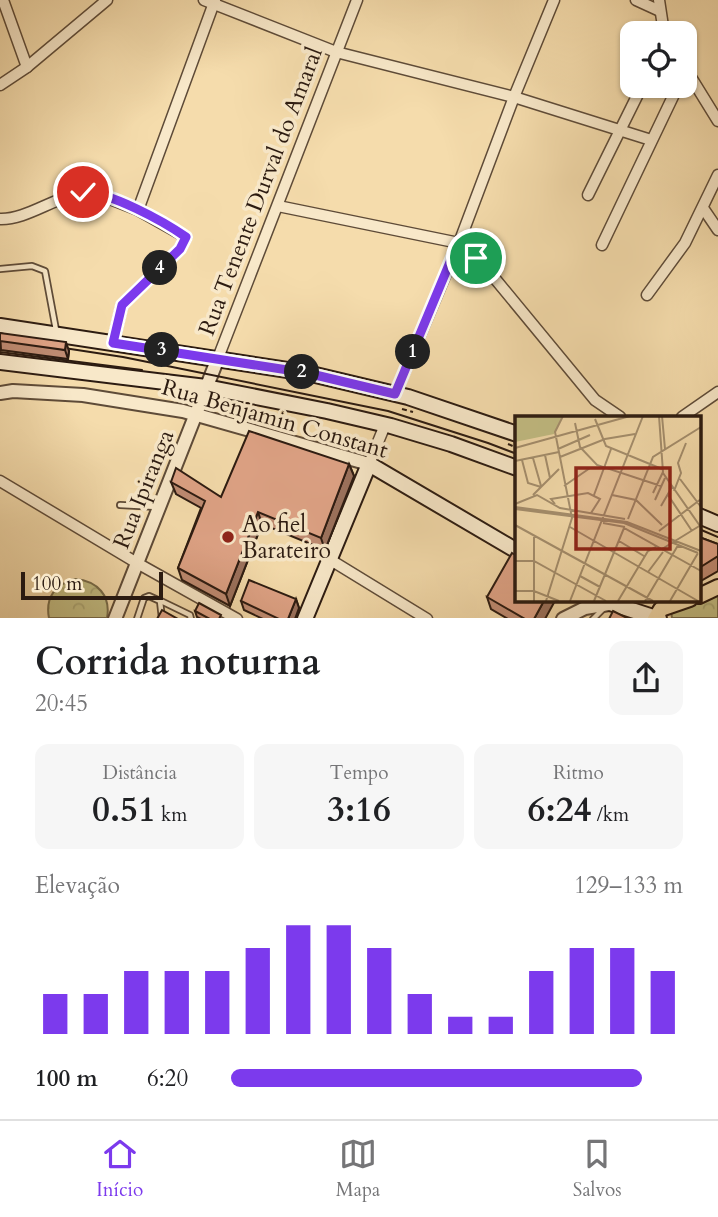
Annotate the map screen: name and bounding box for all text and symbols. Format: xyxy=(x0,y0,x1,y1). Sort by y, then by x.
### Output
map controls xyxy=(620,21,697,98)
button: locate xyxy=(620,21,697,98)
street label: Rua Tenente Durval do Amaral xyxy=(191,42,330,340)
pin xyxy=(53,162,113,222)
icon: check xyxy=(64,173,102,211)
pin xyxy=(446,228,506,288)
icon: arrive xyxy=(457,239,495,277)
pin: 4 xyxy=(142,250,178,286)
text: 4 xyxy=(155,254,164,280)
pin: 3 xyxy=(144,332,180,368)
pin: 1 xyxy=(396,334,430,370)
text: 3 xyxy=(157,336,166,362)
text: 1 xyxy=(408,338,417,364)
pin: 2 xyxy=(284,354,320,390)
text: 2 xyxy=(297,358,306,384)
street label: Rua Benjamin Constant xyxy=(158,371,391,466)
inset map xyxy=(515,416,700,601)
street label: Rua Ipiranga xyxy=(106,425,181,553)
place label: Ao fiel Barateiro xyxy=(242,509,331,566)
marker: Ao fiel Barateiro xyxy=(220,529,236,545)
scale bar xyxy=(21,570,163,601)
text: 100 m xyxy=(32,571,82,597)
text: Corrida noturna xyxy=(35,636,321,688)
button: share xyxy=(609,641,683,715)
text: 20:45 xyxy=(35,688,88,719)
text: Distância xyxy=(102,760,177,786)
text: Tempo xyxy=(329,760,389,786)
text: Ritmo xyxy=(553,760,604,786)
text: 0.51 xyxy=(92,786,156,834)
text: 3:16 xyxy=(327,786,391,834)
text: 6:24 xyxy=(528,786,592,834)
text: km xyxy=(156,802,187,828)
text: /km xyxy=(592,802,629,828)
text: Elevação xyxy=(35,870,120,901)
text: 129–133 m xyxy=(574,870,683,901)
text: 100 m xyxy=(35,1063,98,1094)
text: 6:20 xyxy=(147,1063,188,1094)
tab: Início xyxy=(96,1135,143,1203)
tab: Mapa xyxy=(336,1135,380,1203)
tab: Salvos xyxy=(573,1135,622,1203)

